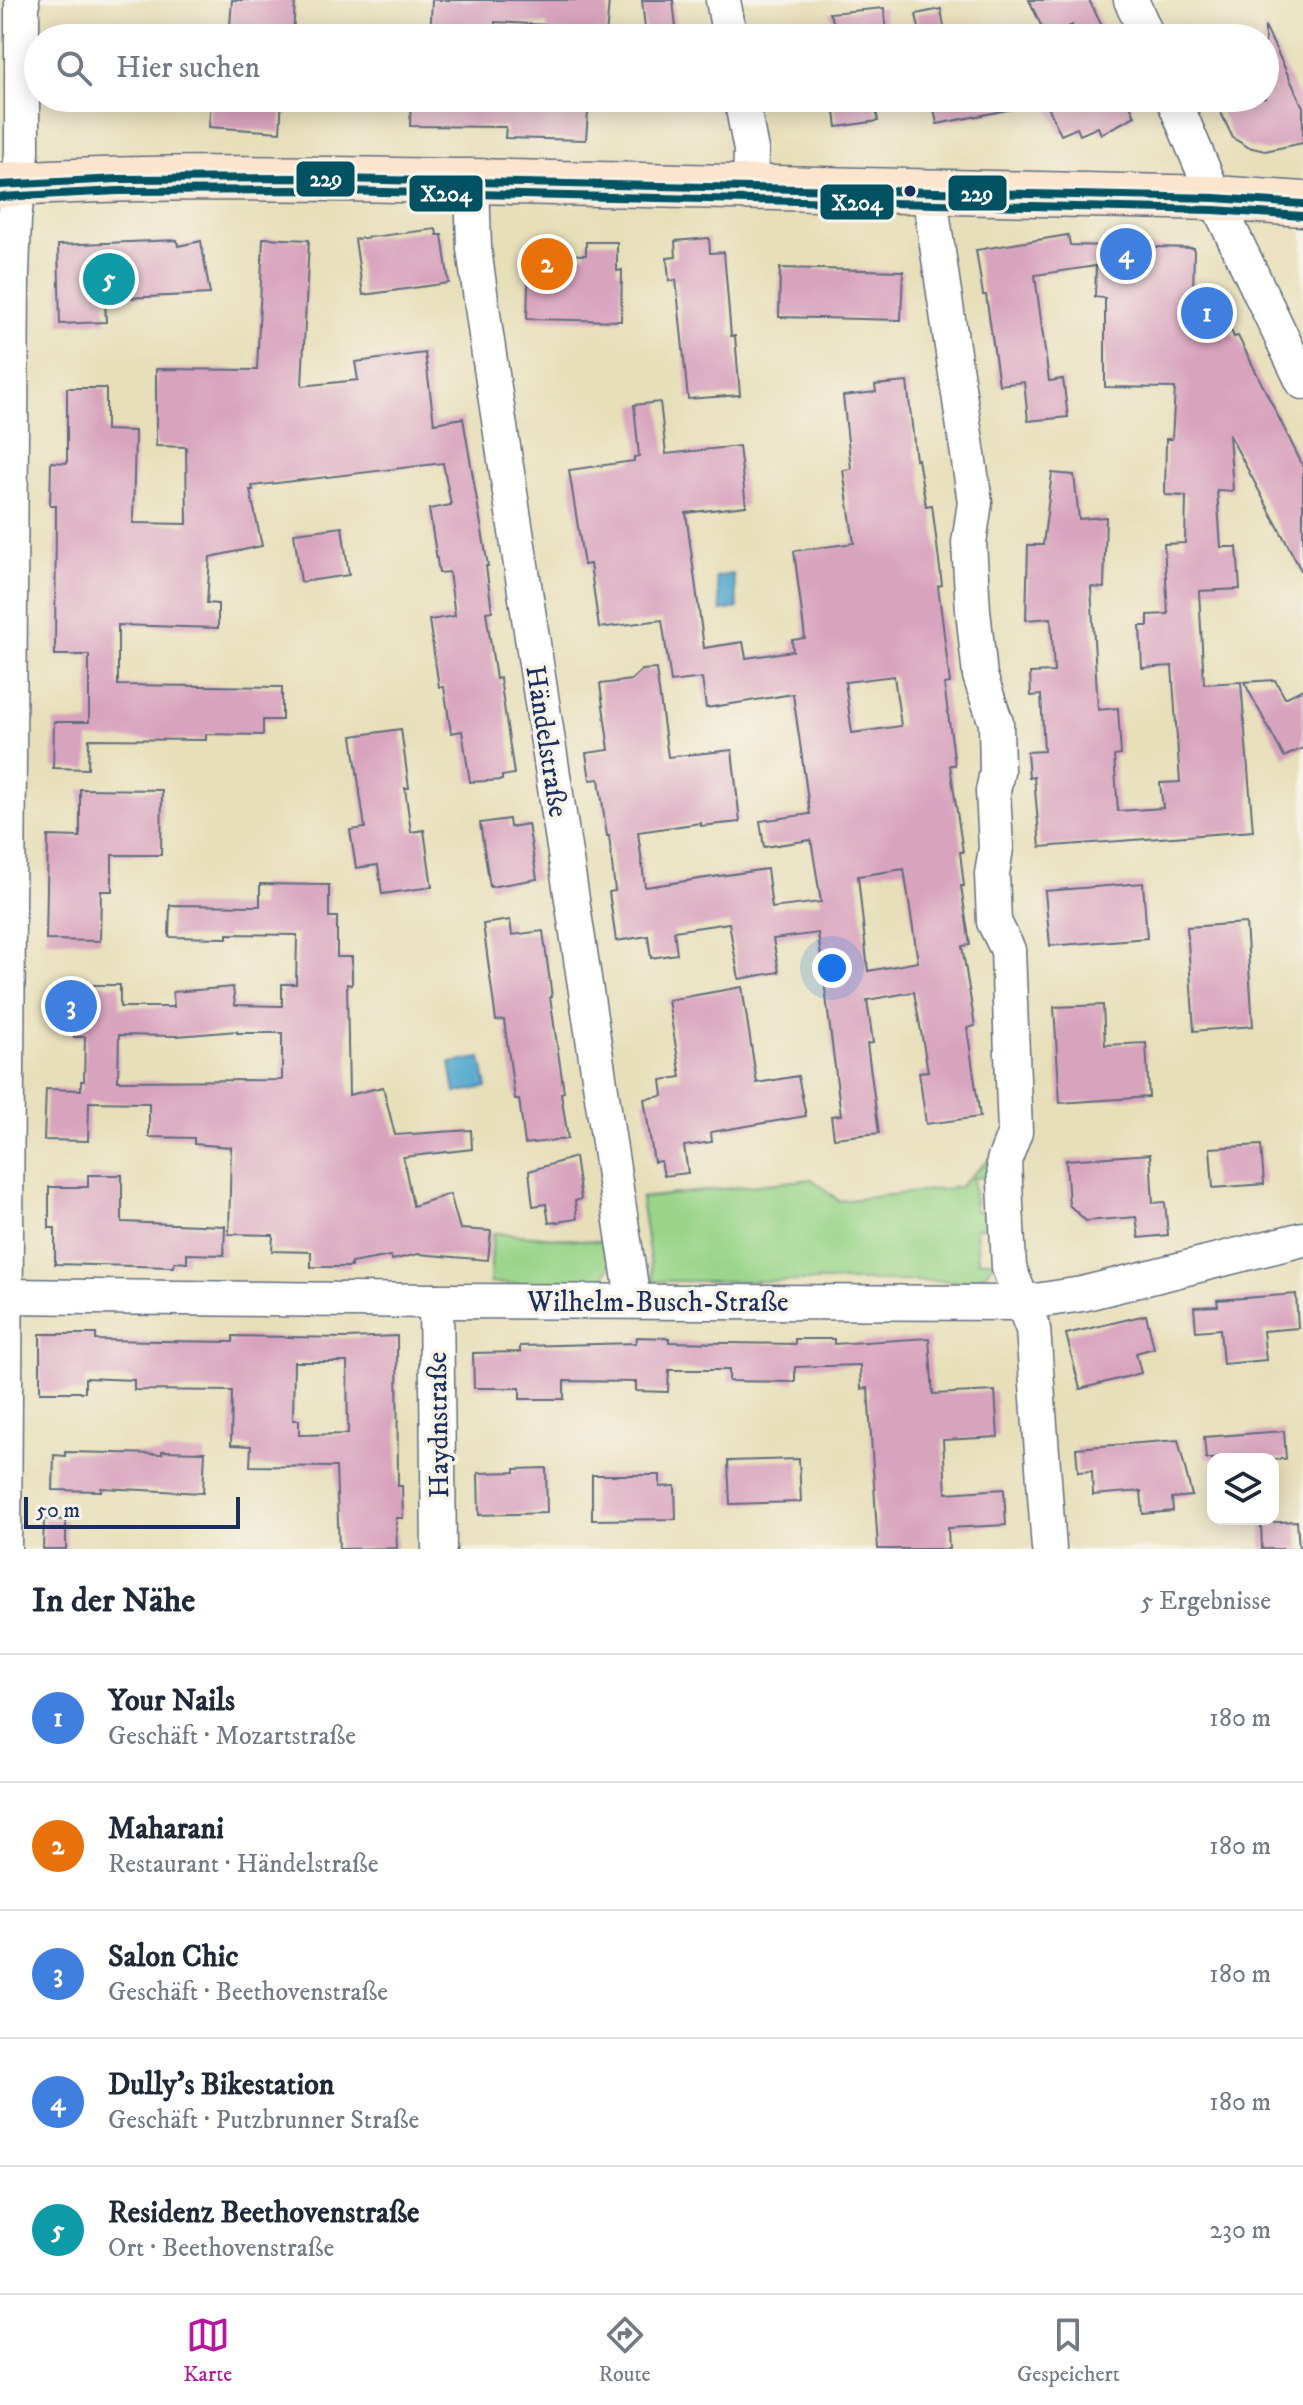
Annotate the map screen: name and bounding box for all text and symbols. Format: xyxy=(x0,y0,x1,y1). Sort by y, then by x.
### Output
search box xyxy=(24,24,1279,112)
icon: search xyxy=(52,46,96,90)
text: Hier suchen xyxy=(116,50,260,87)
line badge: 229 xyxy=(295,160,356,198)
text: 229 xyxy=(310,166,342,193)
line badge: X204 xyxy=(408,174,484,213)
line badge: 229 xyxy=(947,174,1008,212)
text: X204 xyxy=(420,181,473,208)
text: 229 xyxy=(961,181,993,208)
line badge: X204 xyxy=(819,183,895,221)
unlabelled marker xyxy=(902,183,918,199)
text: X204 xyxy=(831,190,884,217)
pin: 4 xyxy=(1100,224,1152,284)
pin: 2 xyxy=(521,234,573,294)
pin: 5 xyxy=(83,249,135,309)
pin: 1 xyxy=(1181,283,1233,343)
street label: Händelstraße xyxy=(517,663,576,820)
your location xyxy=(812,948,852,988)
pin: 3 xyxy=(45,976,97,1036)
street label: Wilhelm-Busch-Straße xyxy=(526,1285,789,1320)
street label: Haydnstraße xyxy=(420,1352,457,1498)
map controls xyxy=(1207,1453,1279,1525)
button: layers xyxy=(1207,1453,1279,1525)
scale bar xyxy=(24,1493,240,1529)
text: 50 m xyxy=(36,1497,80,1524)
text: In der Nähe xyxy=(32,1580,195,1622)
text: 5 Ergebnisse xyxy=(1140,1585,1271,1618)
text: Your Nails xyxy=(108,1683,235,1720)
text: 1 xyxy=(53,1702,63,1735)
text: 180 m xyxy=(1209,1702,1271,1735)
text: Geschäft · Mozartstraße xyxy=(108,1720,356,1753)
text: Maharani xyxy=(108,1811,224,1848)
text: 2 xyxy=(52,1830,64,1863)
text: 180 m xyxy=(1209,1830,1271,1863)
text: Restaurant · Händelstraße xyxy=(108,1848,379,1881)
text: Salon Chic xyxy=(108,1939,238,1976)
text: 3 xyxy=(53,1958,63,1991)
text: 180 m xyxy=(1209,1958,1271,1991)
text: Geschäft · Beethovenstraße xyxy=(108,1976,388,2009)
text: Dully's Bikestation xyxy=(108,2067,334,2104)
text: 4 xyxy=(51,2086,65,2119)
text: 180 m xyxy=(1209,2086,1271,2119)
text: Geschäft · Putzbrunner Straße xyxy=(108,2104,419,2137)
text: Residenz Beethovenstraße xyxy=(108,2195,419,2232)
text: 5 xyxy=(52,2214,64,2247)
text: 230 m xyxy=(1209,2214,1271,2247)
text: Ort · Beethovenstraße xyxy=(108,2232,334,2265)
tab: Karte xyxy=(183,2313,232,2388)
tab: Route xyxy=(599,2313,651,2388)
tab: Gespeichert xyxy=(1017,2313,1120,2388)

